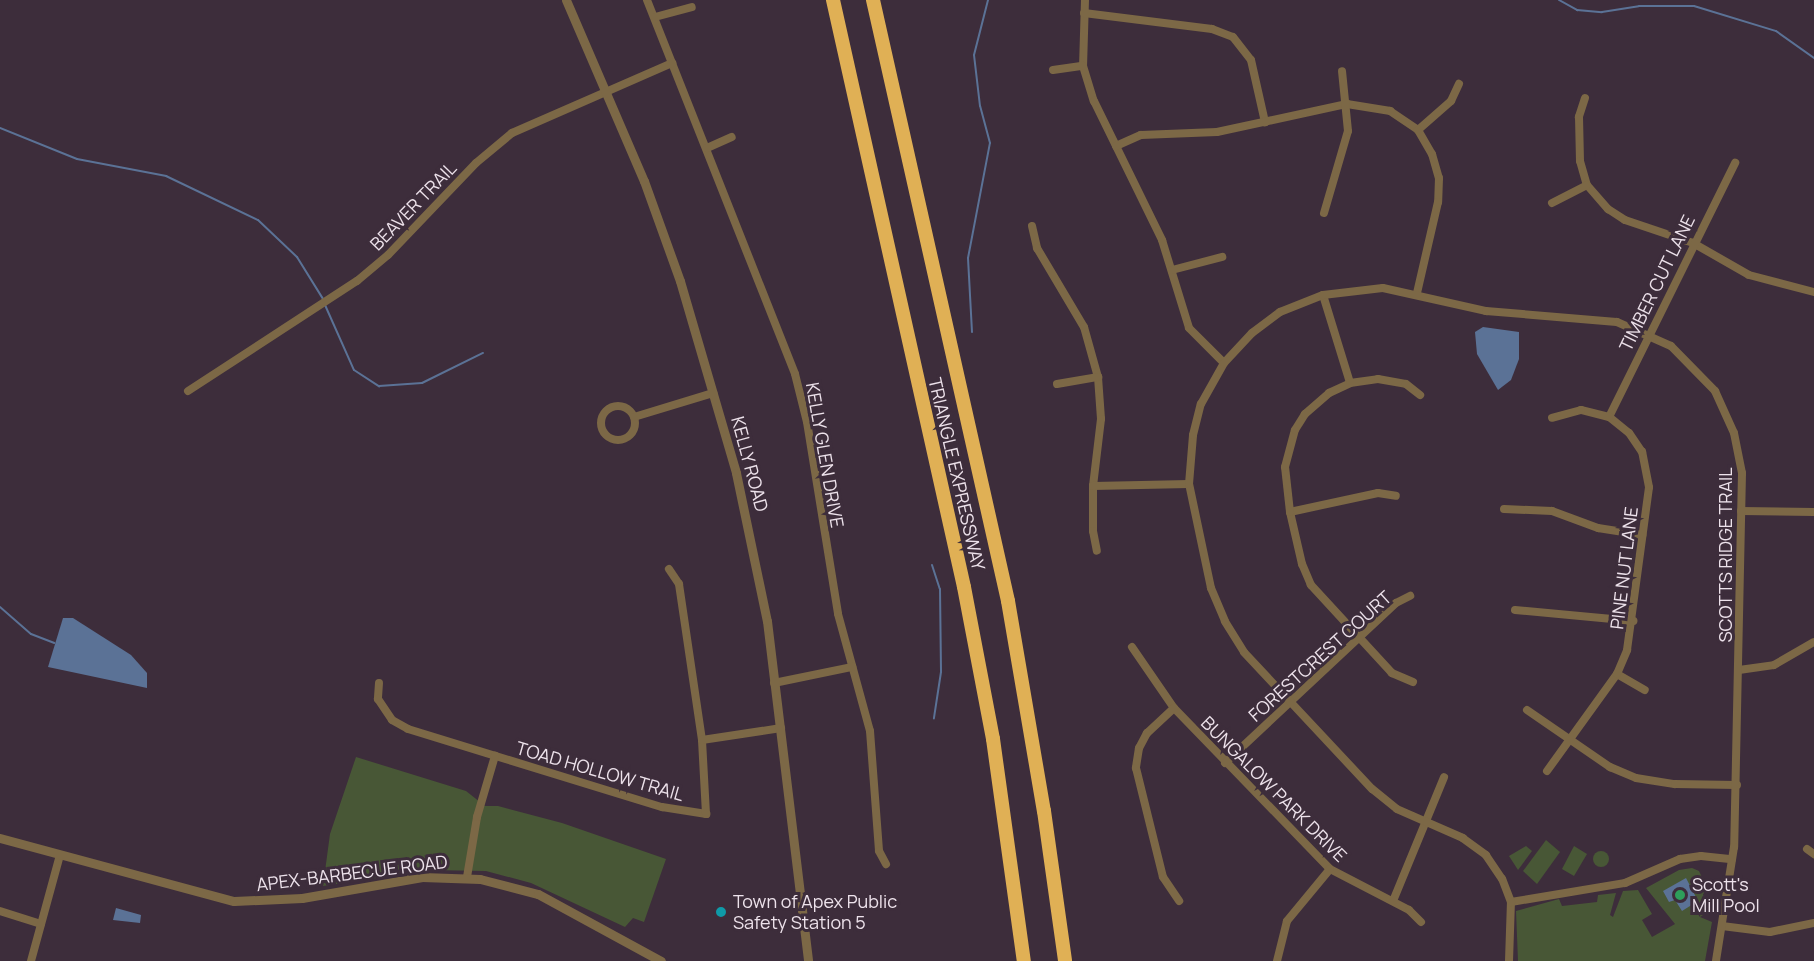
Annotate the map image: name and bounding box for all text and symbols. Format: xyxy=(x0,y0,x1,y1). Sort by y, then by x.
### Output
street label: BEAVER TRAIL xyxy=(366,157,460,255)
street label: TIMBER CUT LANE xyxy=(1615,211,1699,355)
street label: TRIANGLE EXPRESSWAY xyxy=(924,376,990,572)
street label: KELLY GLEN DRIVE xyxy=(802,380,848,530)
street label: KELLY ROAD xyxy=(727,414,773,514)
street label: SCOTTS RIDGE TRAIL xyxy=(1714,468,1736,642)
street label: PINE NUT LANE xyxy=(1606,505,1642,631)
street label: FORESTCREST COURT xyxy=(1244,586,1396,726)
street label: BUNGALOW PARK DRIVE xyxy=(1197,712,1351,866)
street label: TOAD HOLLOW TRAIL xyxy=(514,737,686,805)
street label: APEX-BARBECUE ROAD xyxy=(255,851,449,895)
place label: Scott's Mill Pool xyxy=(1692,874,1760,916)
marker: Scott's Mill Pool xyxy=(1673,888,1687,902)
place label: Town of Apex Public Safety Station 5 xyxy=(733,891,897,934)
marker: Town of Apex Public Safety Station 5 xyxy=(714,905,728,919)

